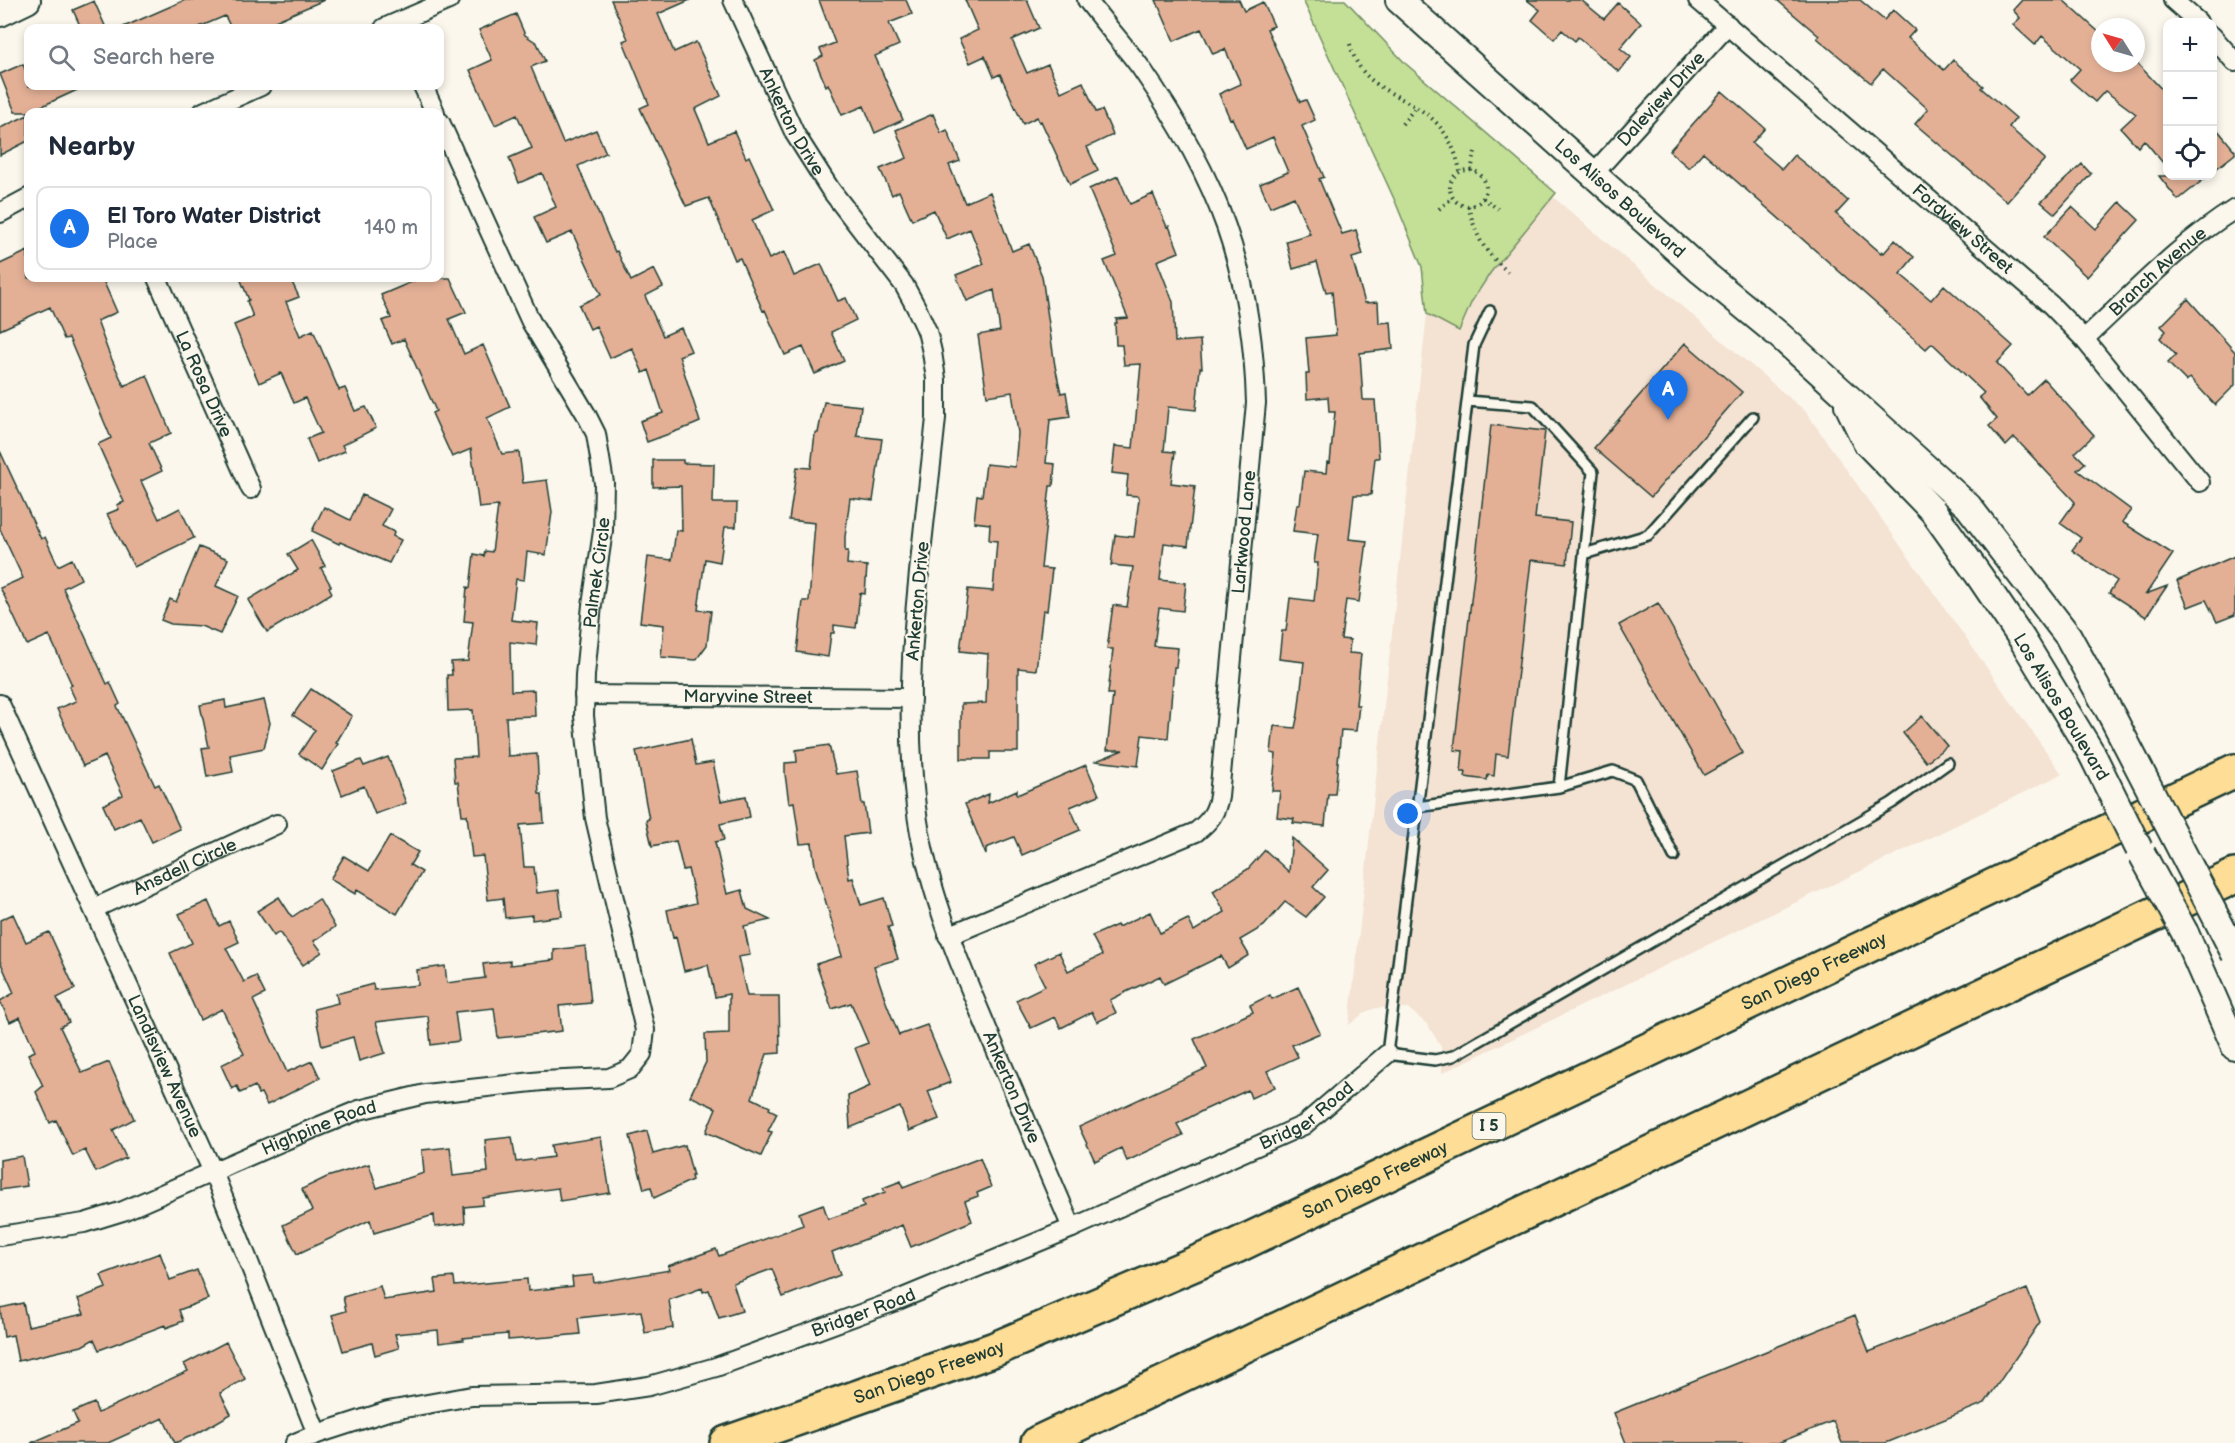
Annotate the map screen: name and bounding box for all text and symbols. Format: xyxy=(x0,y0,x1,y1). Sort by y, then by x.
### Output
north arrow xyxy=(2091,18,2145,72)
map controls xyxy=(2163,18,2217,180)
button: + xyxy=(2163,18,2217,72)
search box xyxy=(24,24,444,90)
icon: search xyxy=(45,41,78,74)
text: Search here xyxy=(93,44,215,71)
street label: Daleview Drive xyxy=(1613,47,1710,151)
street label: Ankerton Drive xyxy=(755,64,829,180)
button: − xyxy=(2163,72,2217,126)
button: locate xyxy=(2163,126,2217,180)
text: Nearby xyxy=(48,132,135,163)
street label: Los Alisos Boulevard xyxy=(1550,134,1690,262)
street label: Fordview Street xyxy=(1908,180,2018,278)
text: El Toro Water District xyxy=(107,203,321,230)
text: A xyxy=(63,216,76,240)
text: 140 m xyxy=(364,216,418,240)
street label: Branch Avenue xyxy=(2104,222,2211,320)
text: Place xyxy=(107,230,158,254)
street label: La Rosa Drive xyxy=(171,327,237,441)
pin: A xyxy=(1648,370,1688,420)
street label: Larkwood Lane xyxy=(1228,469,1260,595)
street label: Palmek Circle xyxy=(579,517,614,629)
street label: Ankerton Drive xyxy=(902,540,934,661)
street label: Los Alisos Boulevard xyxy=(2009,630,2113,784)
street label: Maryvine Street xyxy=(683,685,813,708)
your location xyxy=(1393,799,1422,828)
street label: Ansdell Circle xyxy=(130,834,240,899)
street label: San Diego Freeway xyxy=(1738,927,1891,1015)
street label: Landisview Avenue xyxy=(123,992,207,1141)
street label: Ankerton Drive xyxy=(979,1028,1045,1147)
street label: Bridger Road xyxy=(1256,1077,1358,1154)
street label: Highpine Road xyxy=(258,1096,378,1160)
road number: I 5 xyxy=(1472,1113,1506,1139)
street label: San Diego Freeway xyxy=(1299,1136,1452,1223)
street label: Bridger Road xyxy=(808,1283,918,1342)
street label: San Diego Freeway xyxy=(851,1335,1008,1408)

